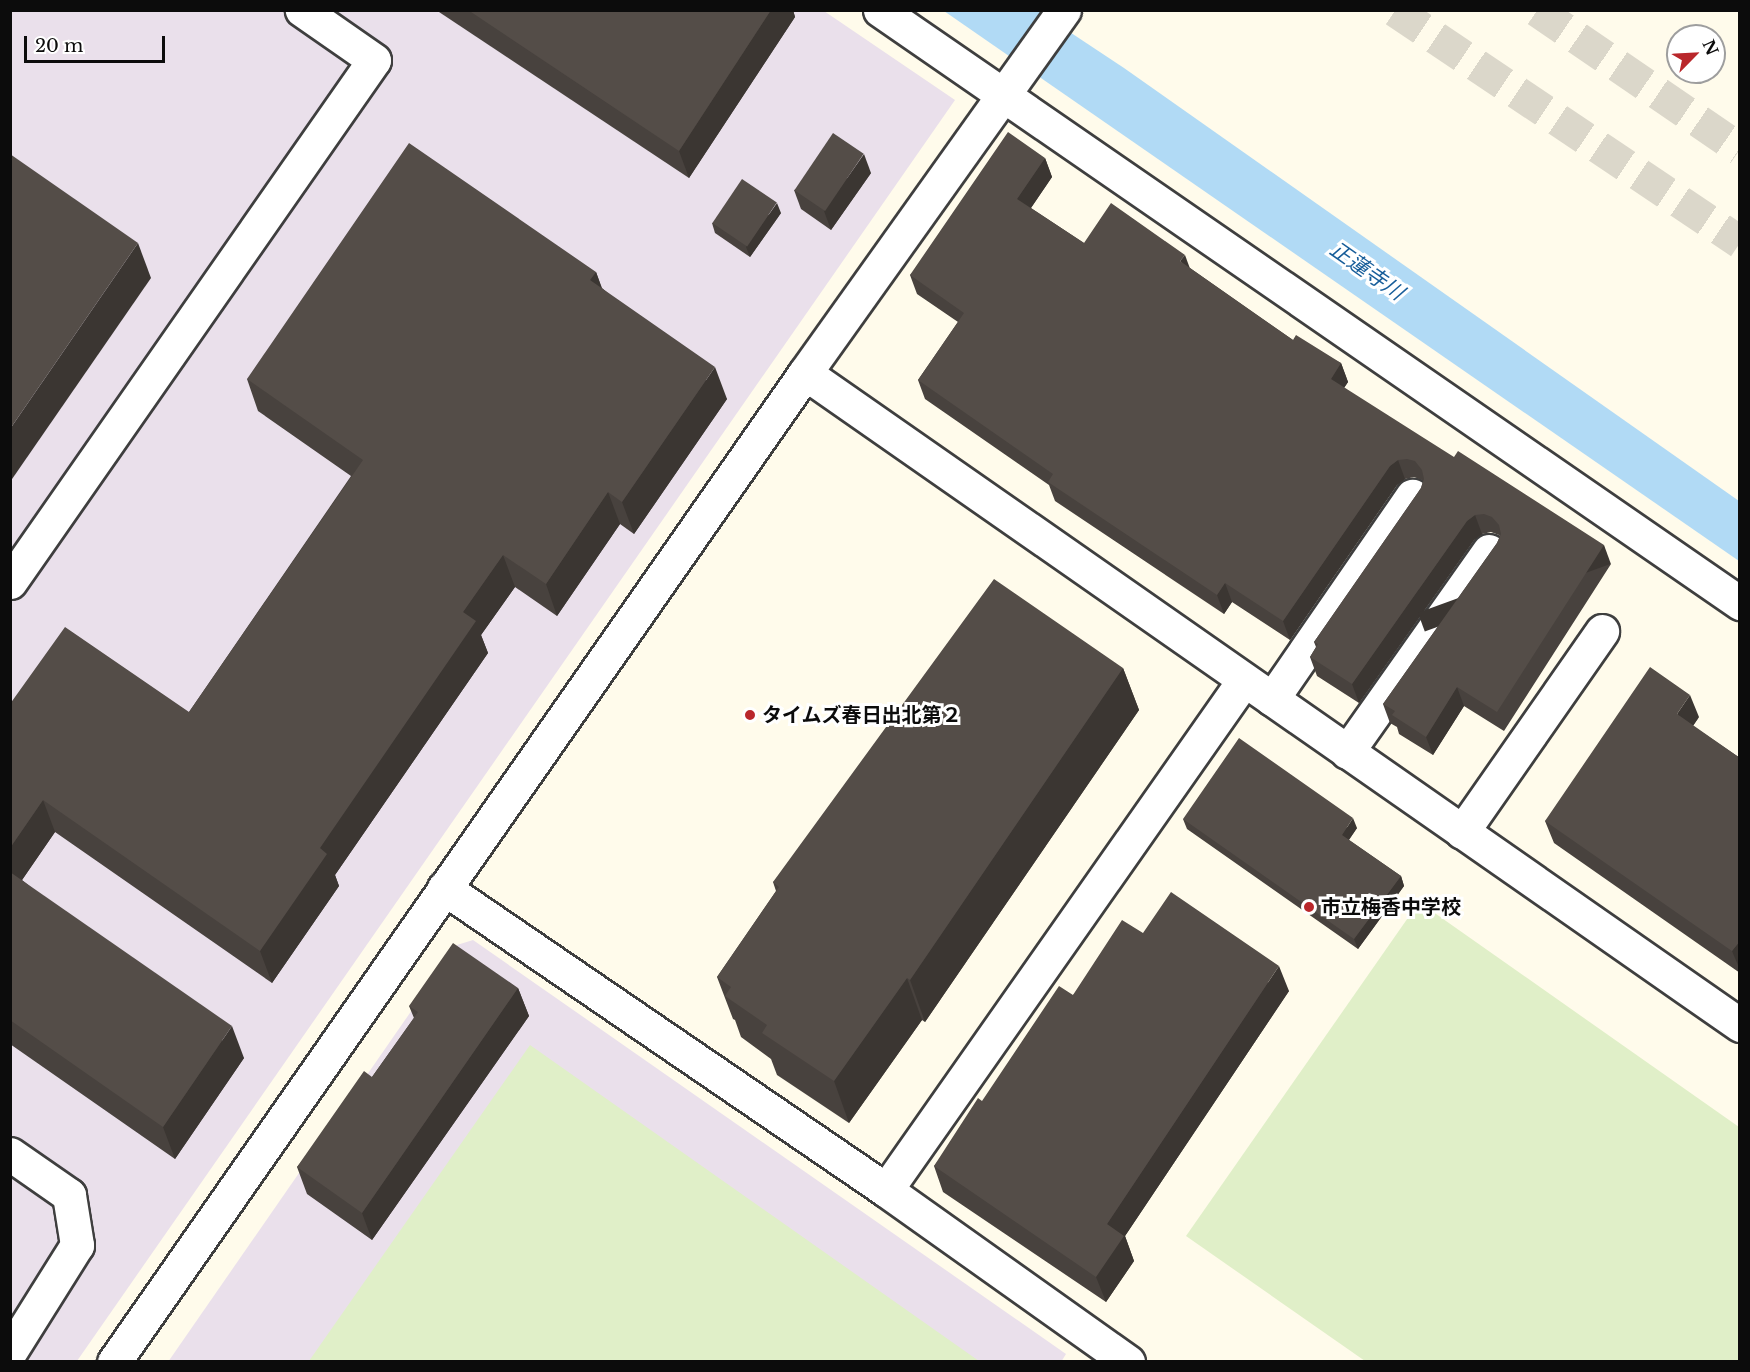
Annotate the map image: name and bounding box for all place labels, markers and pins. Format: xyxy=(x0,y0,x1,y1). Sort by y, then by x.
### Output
place label: タイムズ春日出北第２ xyxy=(762,703,962,727)
marker: タイムズ春日出北第２ xyxy=(743,708,757,722)
place label: 市立梅香中学校 xyxy=(1321,895,1461,919)
marker: 市立梅香中学校 xyxy=(1302,900,1316,914)

